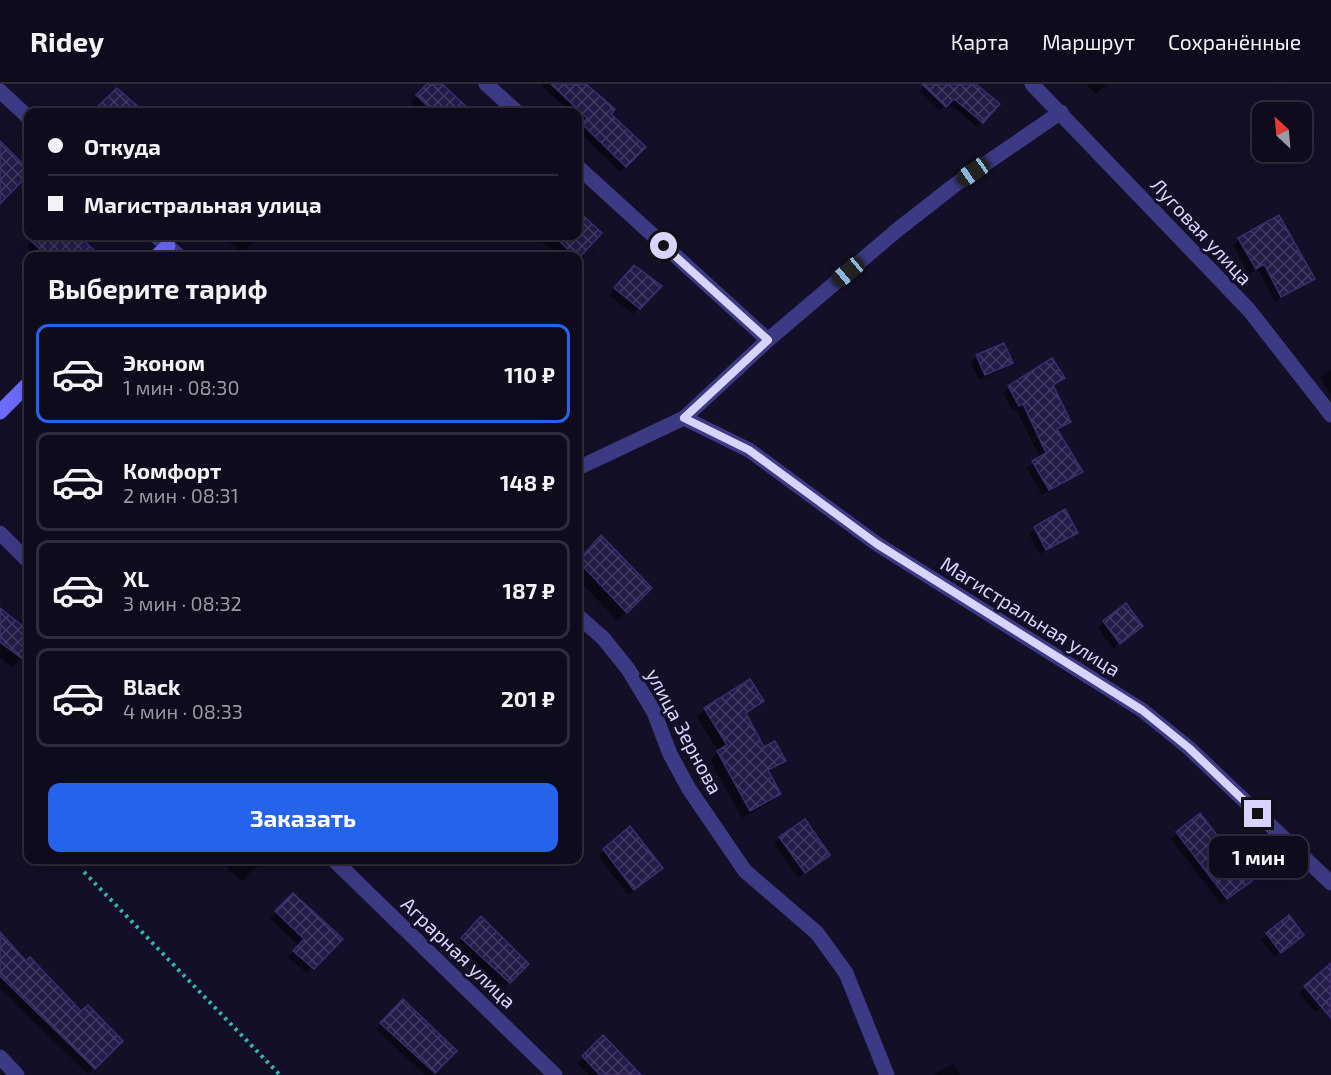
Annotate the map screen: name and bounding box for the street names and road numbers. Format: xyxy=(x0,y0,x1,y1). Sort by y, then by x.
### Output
street label: Луговая улица xyxy=(1146,173,1258,290)
street label: Магистральная улица xyxy=(936,551,1125,682)
street label: улица Зернова xyxy=(641,664,728,798)
street label: Аграрная улица xyxy=(396,891,521,1013)

